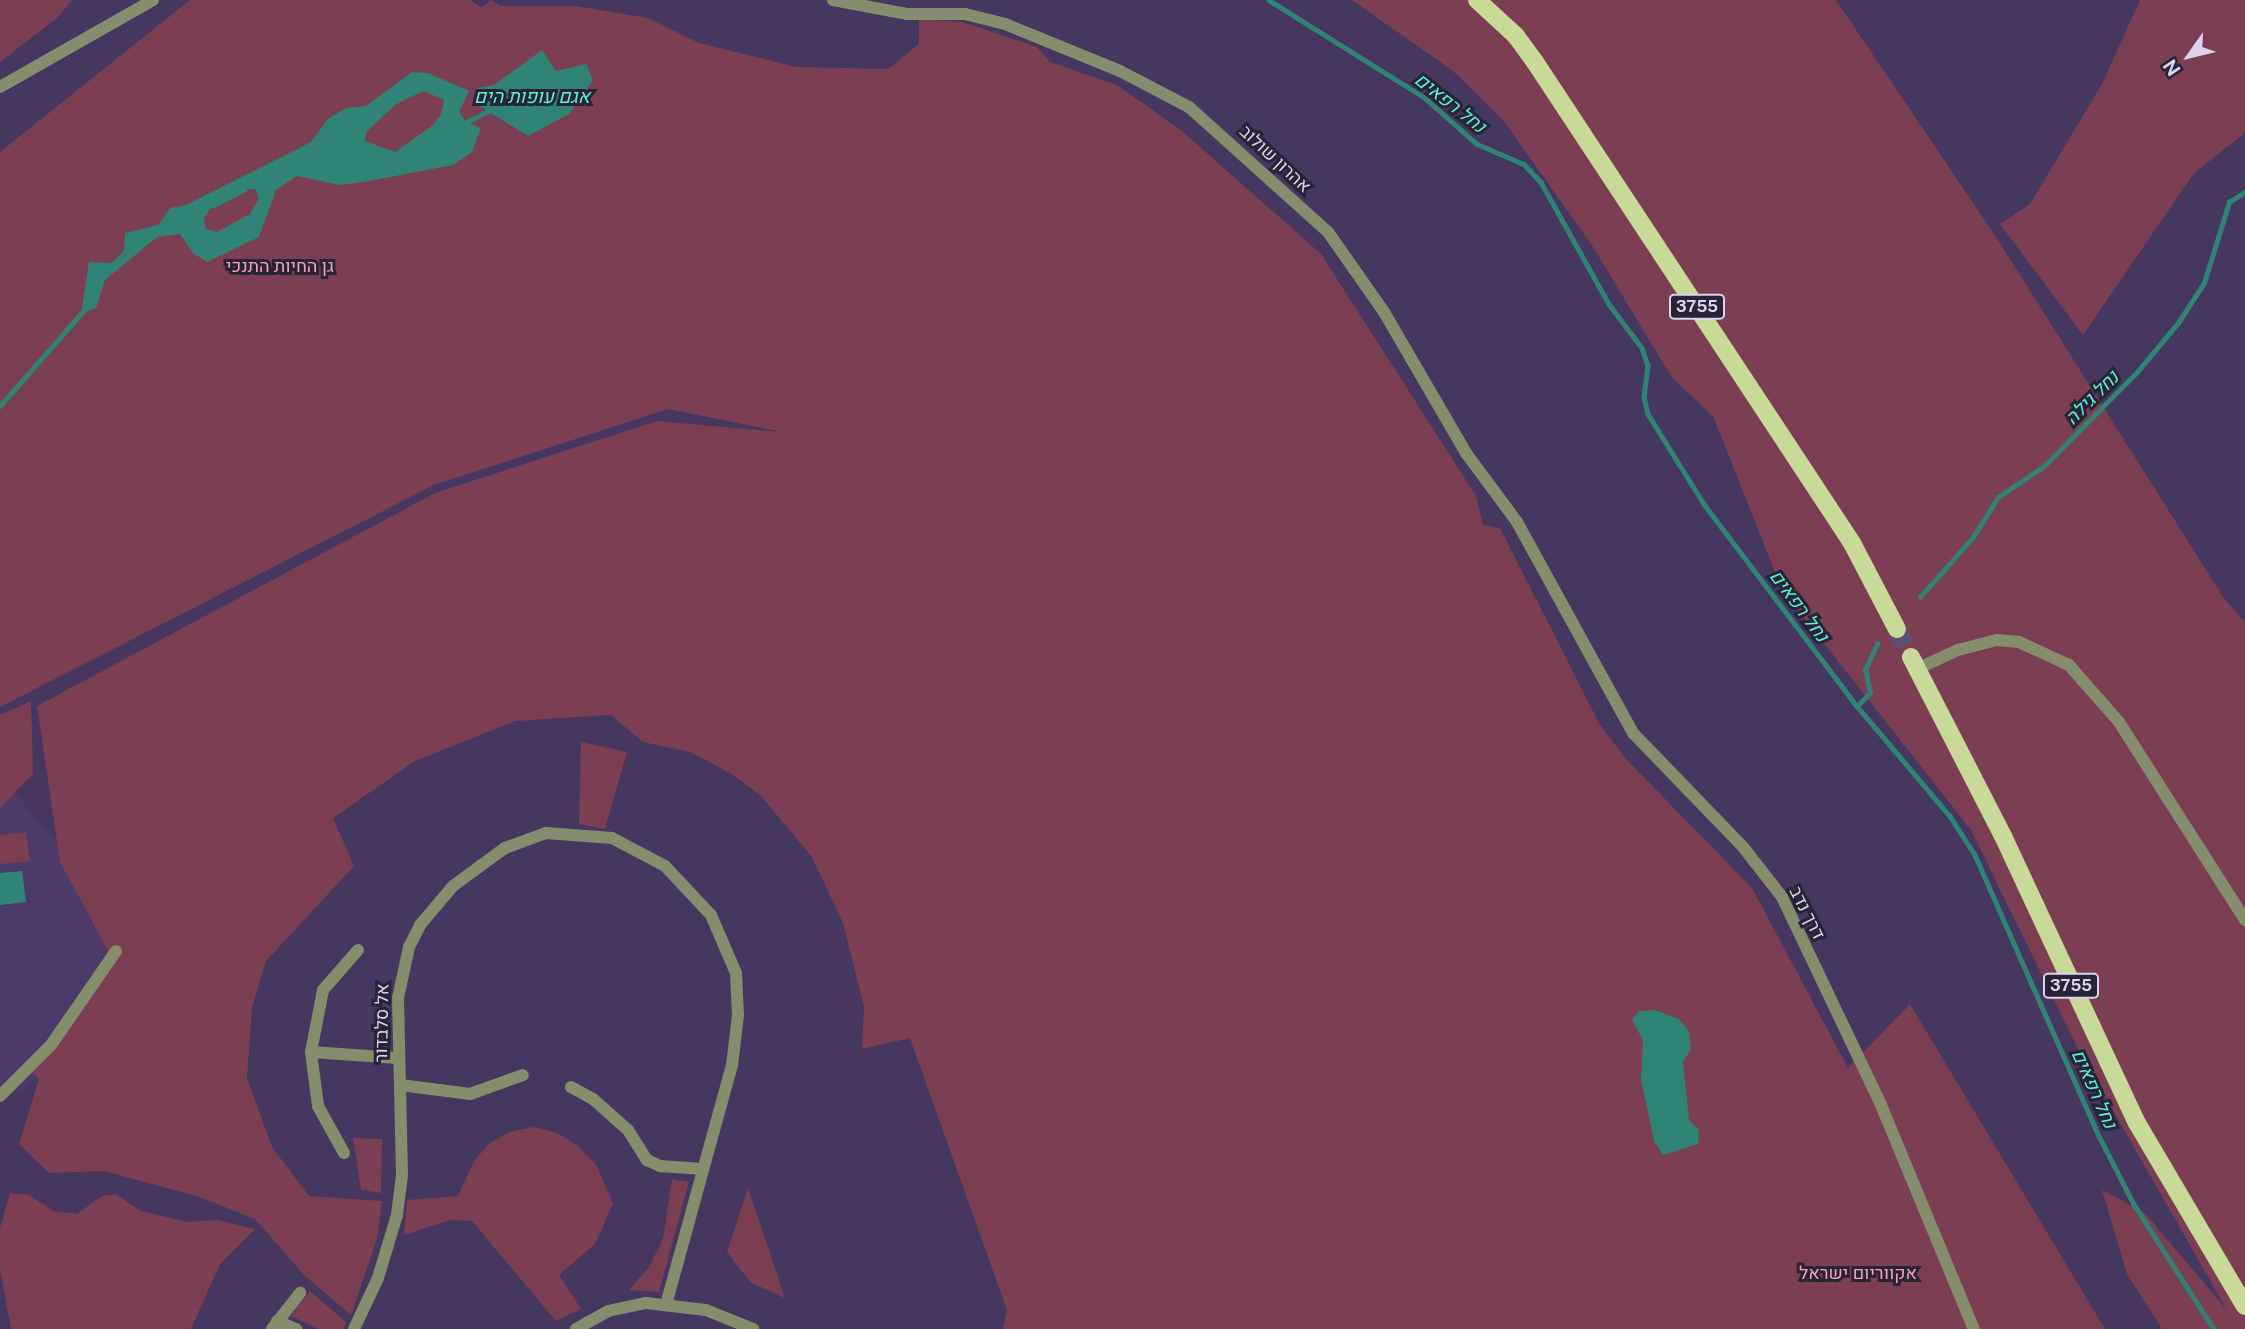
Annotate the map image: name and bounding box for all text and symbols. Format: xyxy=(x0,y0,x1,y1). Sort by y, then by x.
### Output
north arrow xyxy=(2154,21,2224,91)
text: N xyxy=(2158,55,2185,80)
water label: נחל רפאים xyxy=(1410,68,1490,138)
water label: אגם עופות הים xyxy=(474,86,590,108)
street label: אהרון שולוב xyxy=(1235,121,1315,197)
park label: גן החיות התנכי xyxy=(226,255,334,277)
road number: 3755 xyxy=(1669,294,1725,320)
water label: נחל גילה xyxy=(2060,366,2124,430)
water label: נחל רפאים xyxy=(1765,566,1833,646)
street label: דרך נדב xyxy=(1784,883,1830,943)
road number: 3755 xyxy=(2043,974,2099,998)
street label: אל סלבדור xyxy=(371,983,393,1063)
water label: נחל רפאים xyxy=(2066,1046,2122,1132)
park label: אקווריום ישראל xyxy=(1799,1262,1917,1284)

